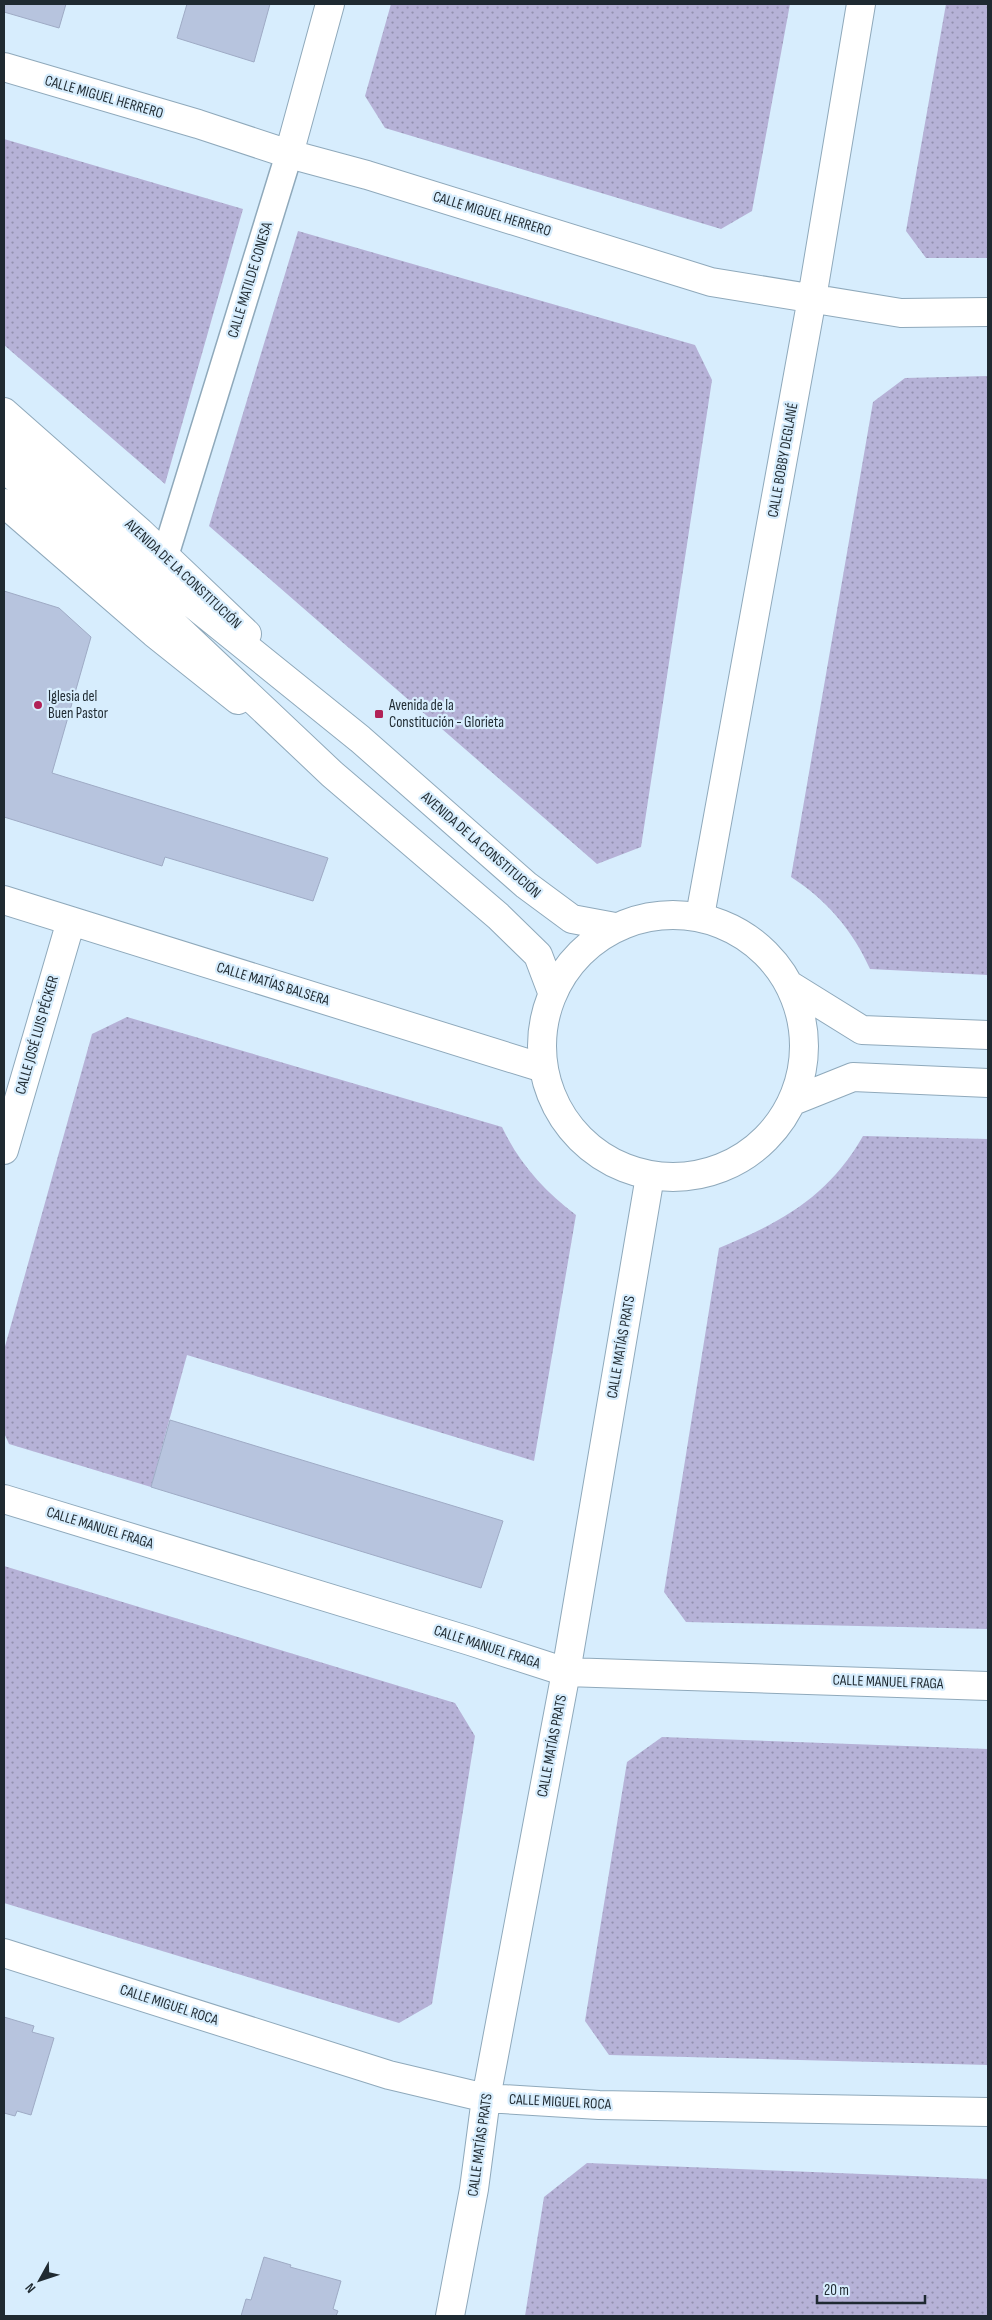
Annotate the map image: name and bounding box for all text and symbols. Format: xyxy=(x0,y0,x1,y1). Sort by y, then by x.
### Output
street label: CALLE MIGUEL HERRERO xyxy=(43,71,165,123)
street label: CALLE MIGUEL HERRERO xyxy=(431,187,553,241)
street label: CALLE MATILDE CONESA xyxy=(223,219,277,340)
street label: CALLE BOBBY DEGLANÉ xyxy=(764,401,802,519)
street label: AVENIDA DE LA CONSTITUCIÓN xyxy=(120,514,245,633)
place label: Iglesia del Buen Pastor xyxy=(48,687,109,723)
place label: Avenida de la Constitución - Glorieta xyxy=(388,696,504,732)
marker: Iglesia del Buen Pastor xyxy=(32,699,44,711)
marker: Avenida de la Constitución - Glorieta xyxy=(373,708,385,720)
street label: AVENIDA DE LA CONSTITUCIÓN xyxy=(416,787,545,902)
street label: CALLE MATÍAS BALSERA xyxy=(214,958,332,1010)
street label: CALLE JOSÉ LUIS PÉCKER xyxy=(11,973,63,1097)
street label: CALLE MATÍAS PRATS xyxy=(603,1294,639,1400)
street label: CALLE MANUEL FRAGA xyxy=(44,1503,156,1553)
street label: CALLE MANUEL FRAGA xyxy=(431,1621,543,1673)
street label: CALLE MANUEL FRAGA xyxy=(832,1671,944,1693)
street label: CALLE MATÍAS PRATS xyxy=(533,1693,571,1799)
street label: CALLE MIGUEL ROCA xyxy=(117,1980,221,2030)
street label: CALLE MIGUEL ROCA xyxy=(508,2090,612,2114)
street label: CALLE MATÍAS PRATS xyxy=(463,2092,497,2198)
north arrow xyxy=(15,2255,65,2305)
scale bar xyxy=(817,2272,924,2304)
text: N xyxy=(22,2280,39,2296)
text: 20 m xyxy=(824,2281,849,2300)

